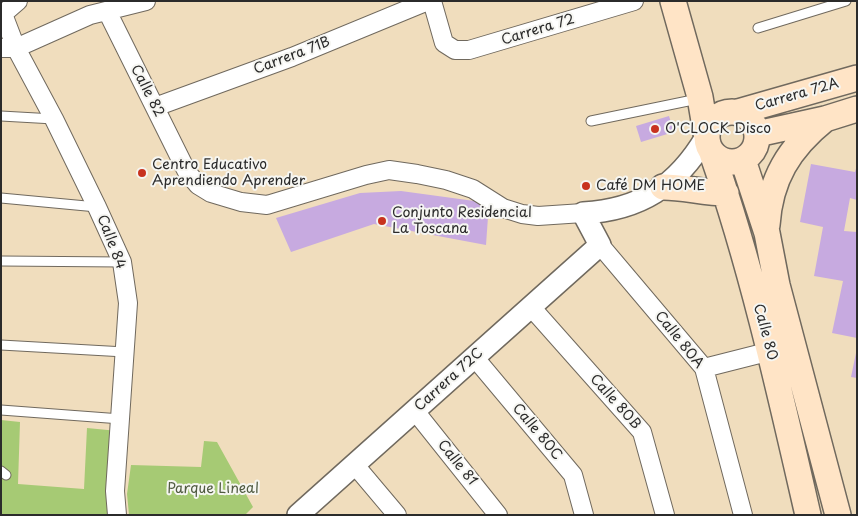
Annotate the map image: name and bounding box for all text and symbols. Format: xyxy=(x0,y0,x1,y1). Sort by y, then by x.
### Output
street label: Carrera 72 xyxy=(499,11,577,49)
street label: Carrera 71B xyxy=(251,34,333,78)
street label: Calle 82 xyxy=(127,62,167,120)
street label: Carrera 72A xyxy=(753,75,841,115)
place label: O'CLOCK Disco xyxy=(665,121,771,137)
marker: O'CLOCK Disco xyxy=(649,123,661,135)
place label: Centro Educativo Aprendiendo Aprender xyxy=(152,157,305,190)
marker: Centro Educativo Aprendiendo Aprender xyxy=(136,167,148,179)
place label: Café DM HOME xyxy=(596,178,705,194)
marker: Café DM HOME xyxy=(580,180,592,192)
place label: Conjunto Residencial La Toscana xyxy=(392,205,532,238)
street label: Calle 84 xyxy=(93,213,129,271)
marker: Conjunto Residencial La Toscana xyxy=(376,215,388,227)
street label: Calle 80 xyxy=(749,302,781,362)
street label: Calle 80A xyxy=(651,308,707,372)
street label: Carrera 72C xyxy=(411,345,487,415)
street label: Calle 80B xyxy=(586,371,644,433)
street label: Calle 80C xyxy=(509,400,565,464)
street label: Calle 81 xyxy=(434,437,480,489)
park label: Parque Lineal xyxy=(167,481,259,497)

